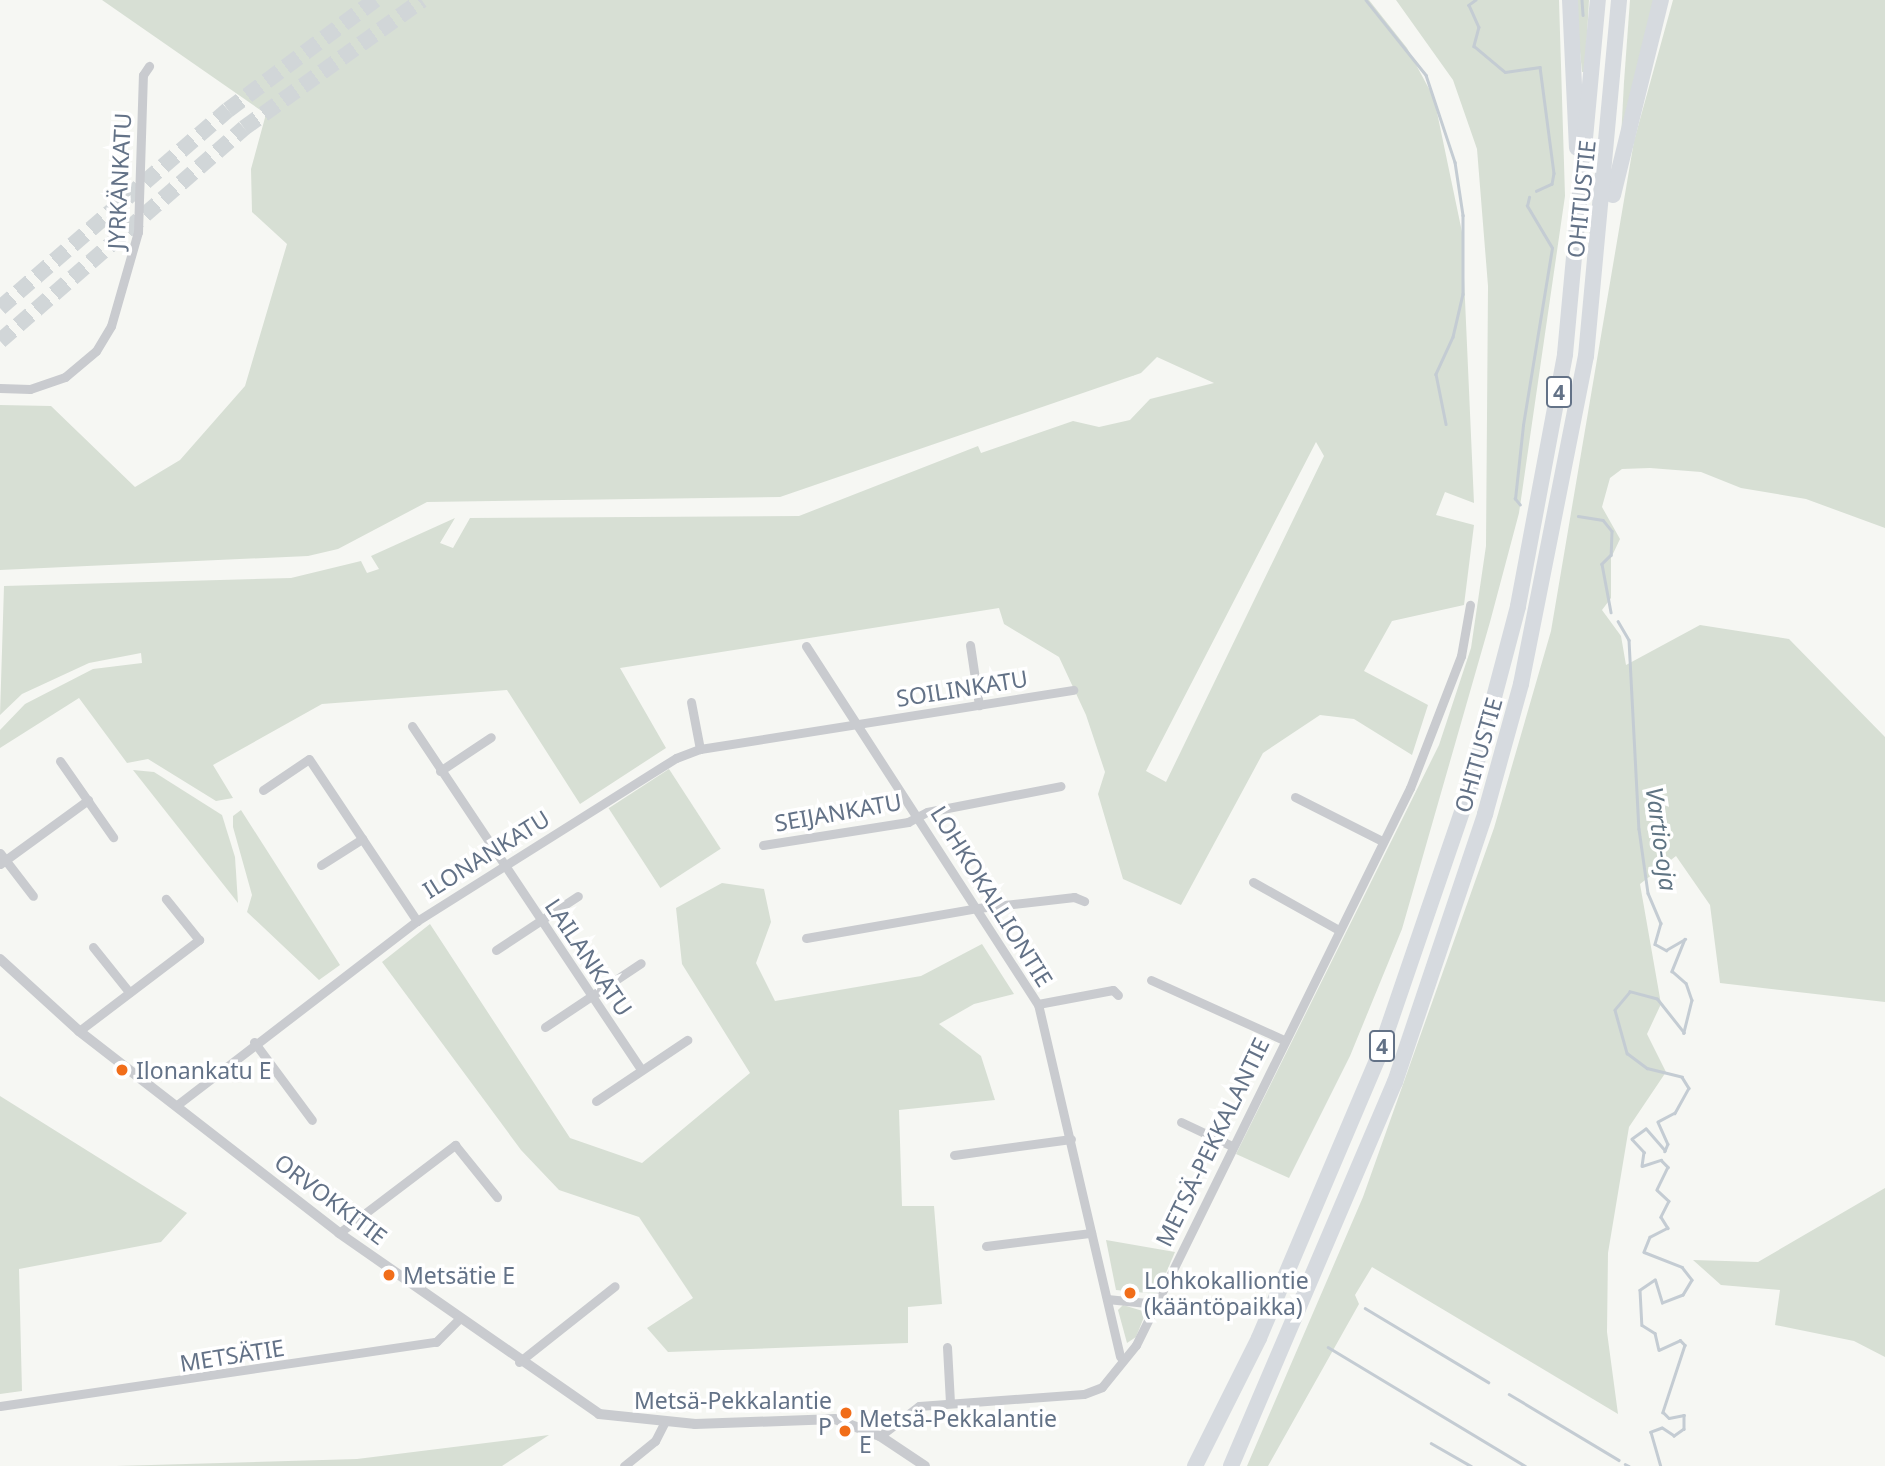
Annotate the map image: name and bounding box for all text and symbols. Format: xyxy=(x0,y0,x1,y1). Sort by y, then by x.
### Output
street label: JYRKÄNKATU xyxy=(102,112,136,250)
street label: OHITUSTIE xyxy=(1561,139,1601,259)
road number: 4 xyxy=(1545,374,1573,410)
street label: SOILINKATU xyxy=(894,664,1030,712)
street label: OHITUSTIE xyxy=(1448,694,1508,816)
water label: Vartio-oja xyxy=(1640,785,1684,893)
street label: SEIJANKATU xyxy=(772,787,904,837)
street label: LOHKOKALLIONTIE xyxy=(925,800,1059,992)
street label: ILONANKATU xyxy=(418,804,554,904)
street label: LAILANKATU xyxy=(540,893,638,1021)
road number: 4 xyxy=(1368,1028,1396,1064)
street label: METSÄ-PEKKALANTIE xyxy=(1149,1033,1275,1251)
place label: Ilonankatu E xyxy=(136,1056,271,1084)
marker: Ilonankatu E xyxy=(114,1062,130,1078)
street label: ORVOKKITIE xyxy=(269,1148,393,1250)
place label: Metsätie E xyxy=(403,1261,515,1289)
place label: Lohkokalliontie (kääntöpaikka) xyxy=(1144,1266,1309,1320)
marker: Metsätie E xyxy=(381,1267,397,1283)
marker: Lohkokalliontie (kääntöpaikka) xyxy=(1122,1285,1138,1301)
street label: METSÄTIE xyxy=(178,1333,286,1377)
place label: Metsä-Pekkalantie P xyxy=(634,1386,832,1440)
place label: Metsä-Pekkalantie E xyxy=(859,1404,1057,1458)
marker: Metsä-Pekkalantie P xyxy=(838,1405,854,1421)
marker: Metsä-Pekkalantie E xyxy=(837,1423,853,1439)

